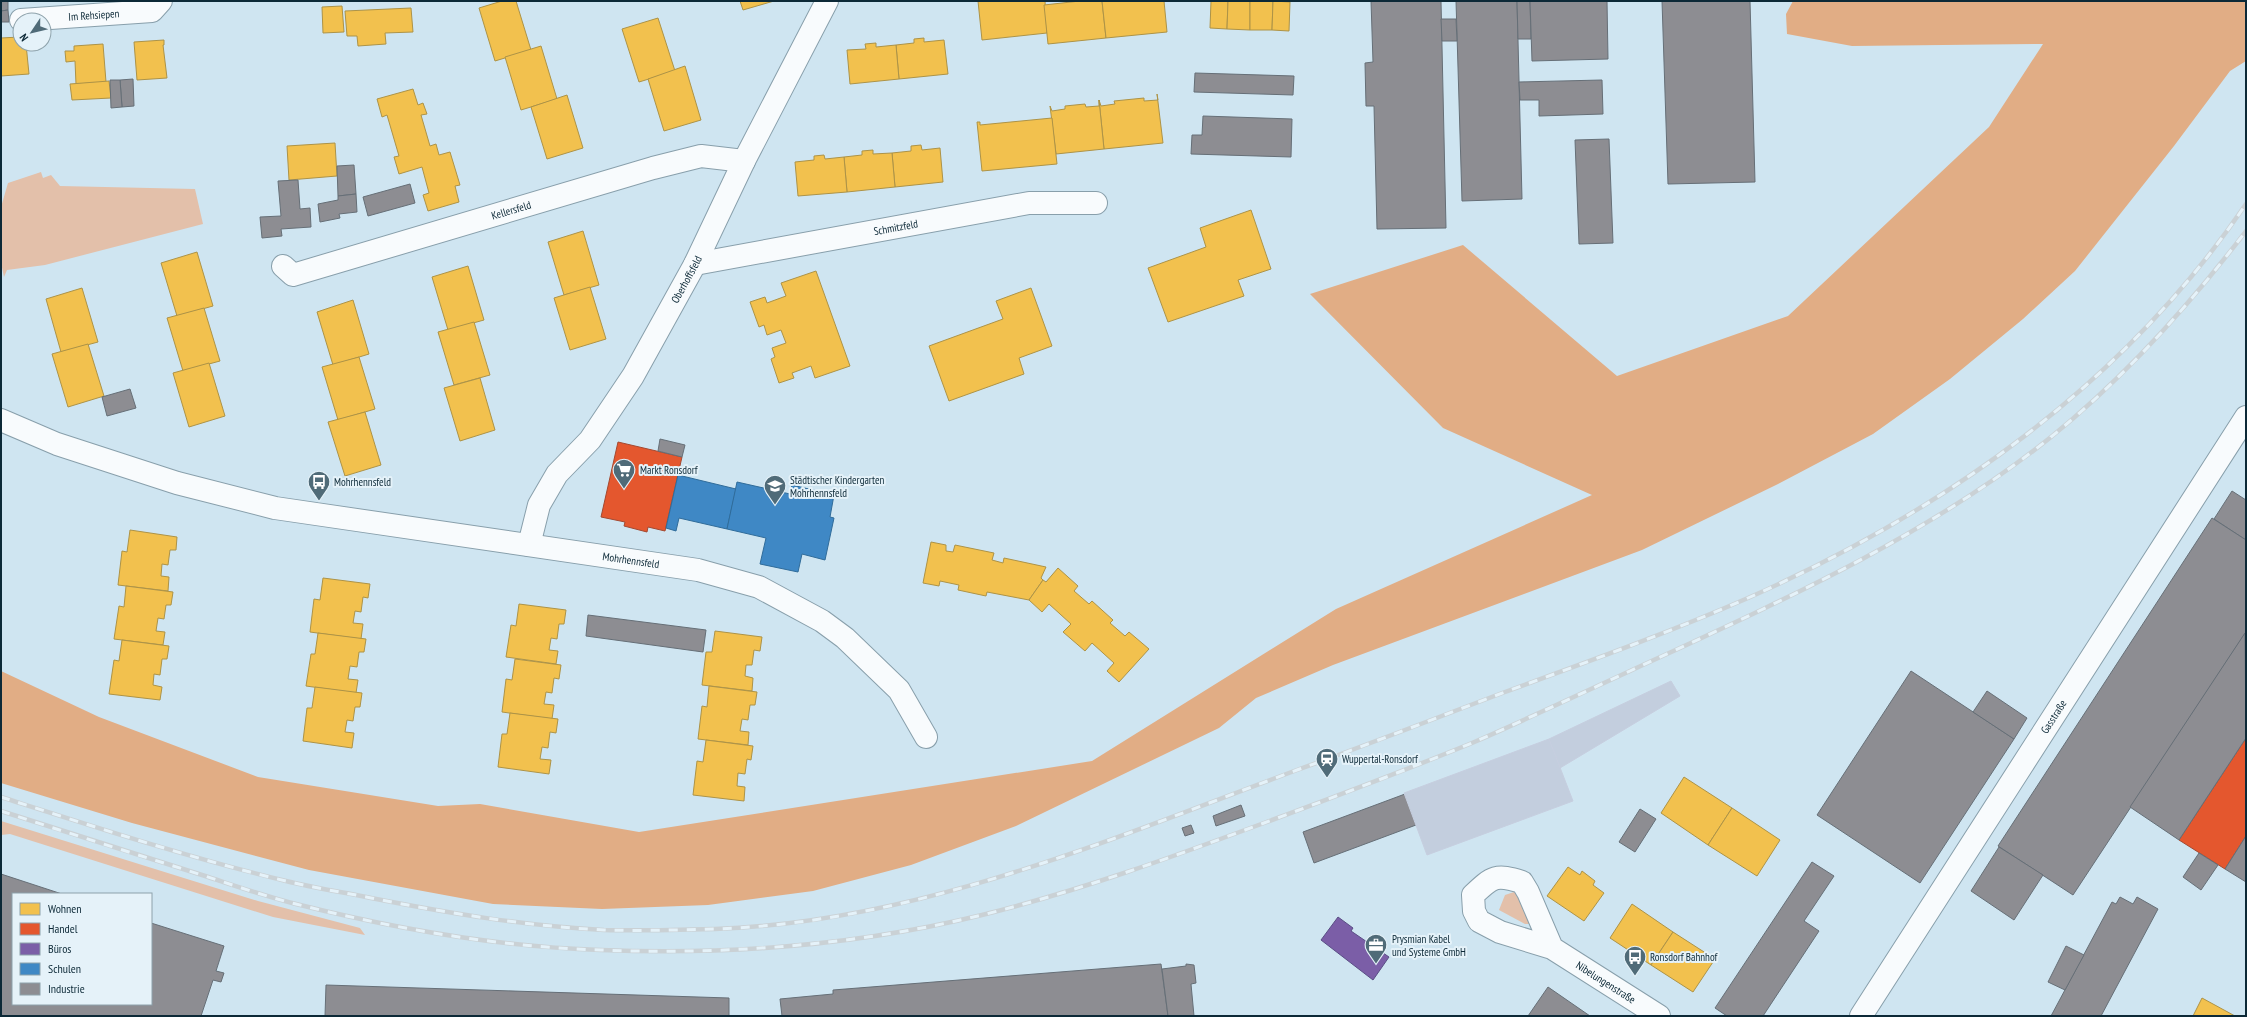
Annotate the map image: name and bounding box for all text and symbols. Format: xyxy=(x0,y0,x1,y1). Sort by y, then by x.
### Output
street label: Im Rehsiepen xyxy=(68,6,120,24)
north arrow xyxy=(12,12,52,52)
text: N xyxy=(16,31,31,44)
street label: Kellersfeld xyxy=(490,198,533,223)
street label: Schmitzfeld xyxy=(872,216,919,238)
street label: Oberhoffsfeld xyxy=(668,253,705,305)
supermarket icon: Markt Ronsdorf xyxy=(611,457,637,490)
place label: Markt Ronsdorf xyxy=(640,463,699,477)
bus stop icon: Mohrhennsfeld xyxy=(306,469,332,502)
school or university icon: Städtischer Kindergarten Mohrhennsfeld xyxy=(762,473,788,506)
place label: Städtischer Kindergarten Mohrhennsfeld xyxy=(790,473,885,500)
place label: Mohrhennsfeld xyxy=(334,475,391,489)
street label: Mohrhennsfeld xyxy=(602,549,660,571)
street label: Gasstraße xyxy=(2037,697,2070,736)
station icon: Wuppertal-Ronsdorf xyxy=(1314,746,1340,779)
place label: Wuppertal-Ronsdorf xyxy=(1342,752,1419,766)
legend xyxy=(12,893,152,1005)
text: Wohnen xyxy=(48,901,82,916)
text: Handel xyxy=(48,921,78,936)
office icon: Prysmian Kabel und Systeme GmbH xyxy=(1363,932,1389,965)
place label: Prysmian Kabel und Systeme GmbH xyxy=(1392,932,1466,959)
text: Büros xyxy=(48,941,71,956)
bus stop icon: Ronsdorf Bahnhof xyxy=(1622,944,1648,977)
place label: Ronsdorf Bahnhof xyxy=(1650,950,1719,964)
street label: Nibelungenstraße xyxy=(1573,958,1639,1007)
text: Schulen xyxy=(48,961,81,976)
text: Industrie xyxy=(48,981,85,996)

